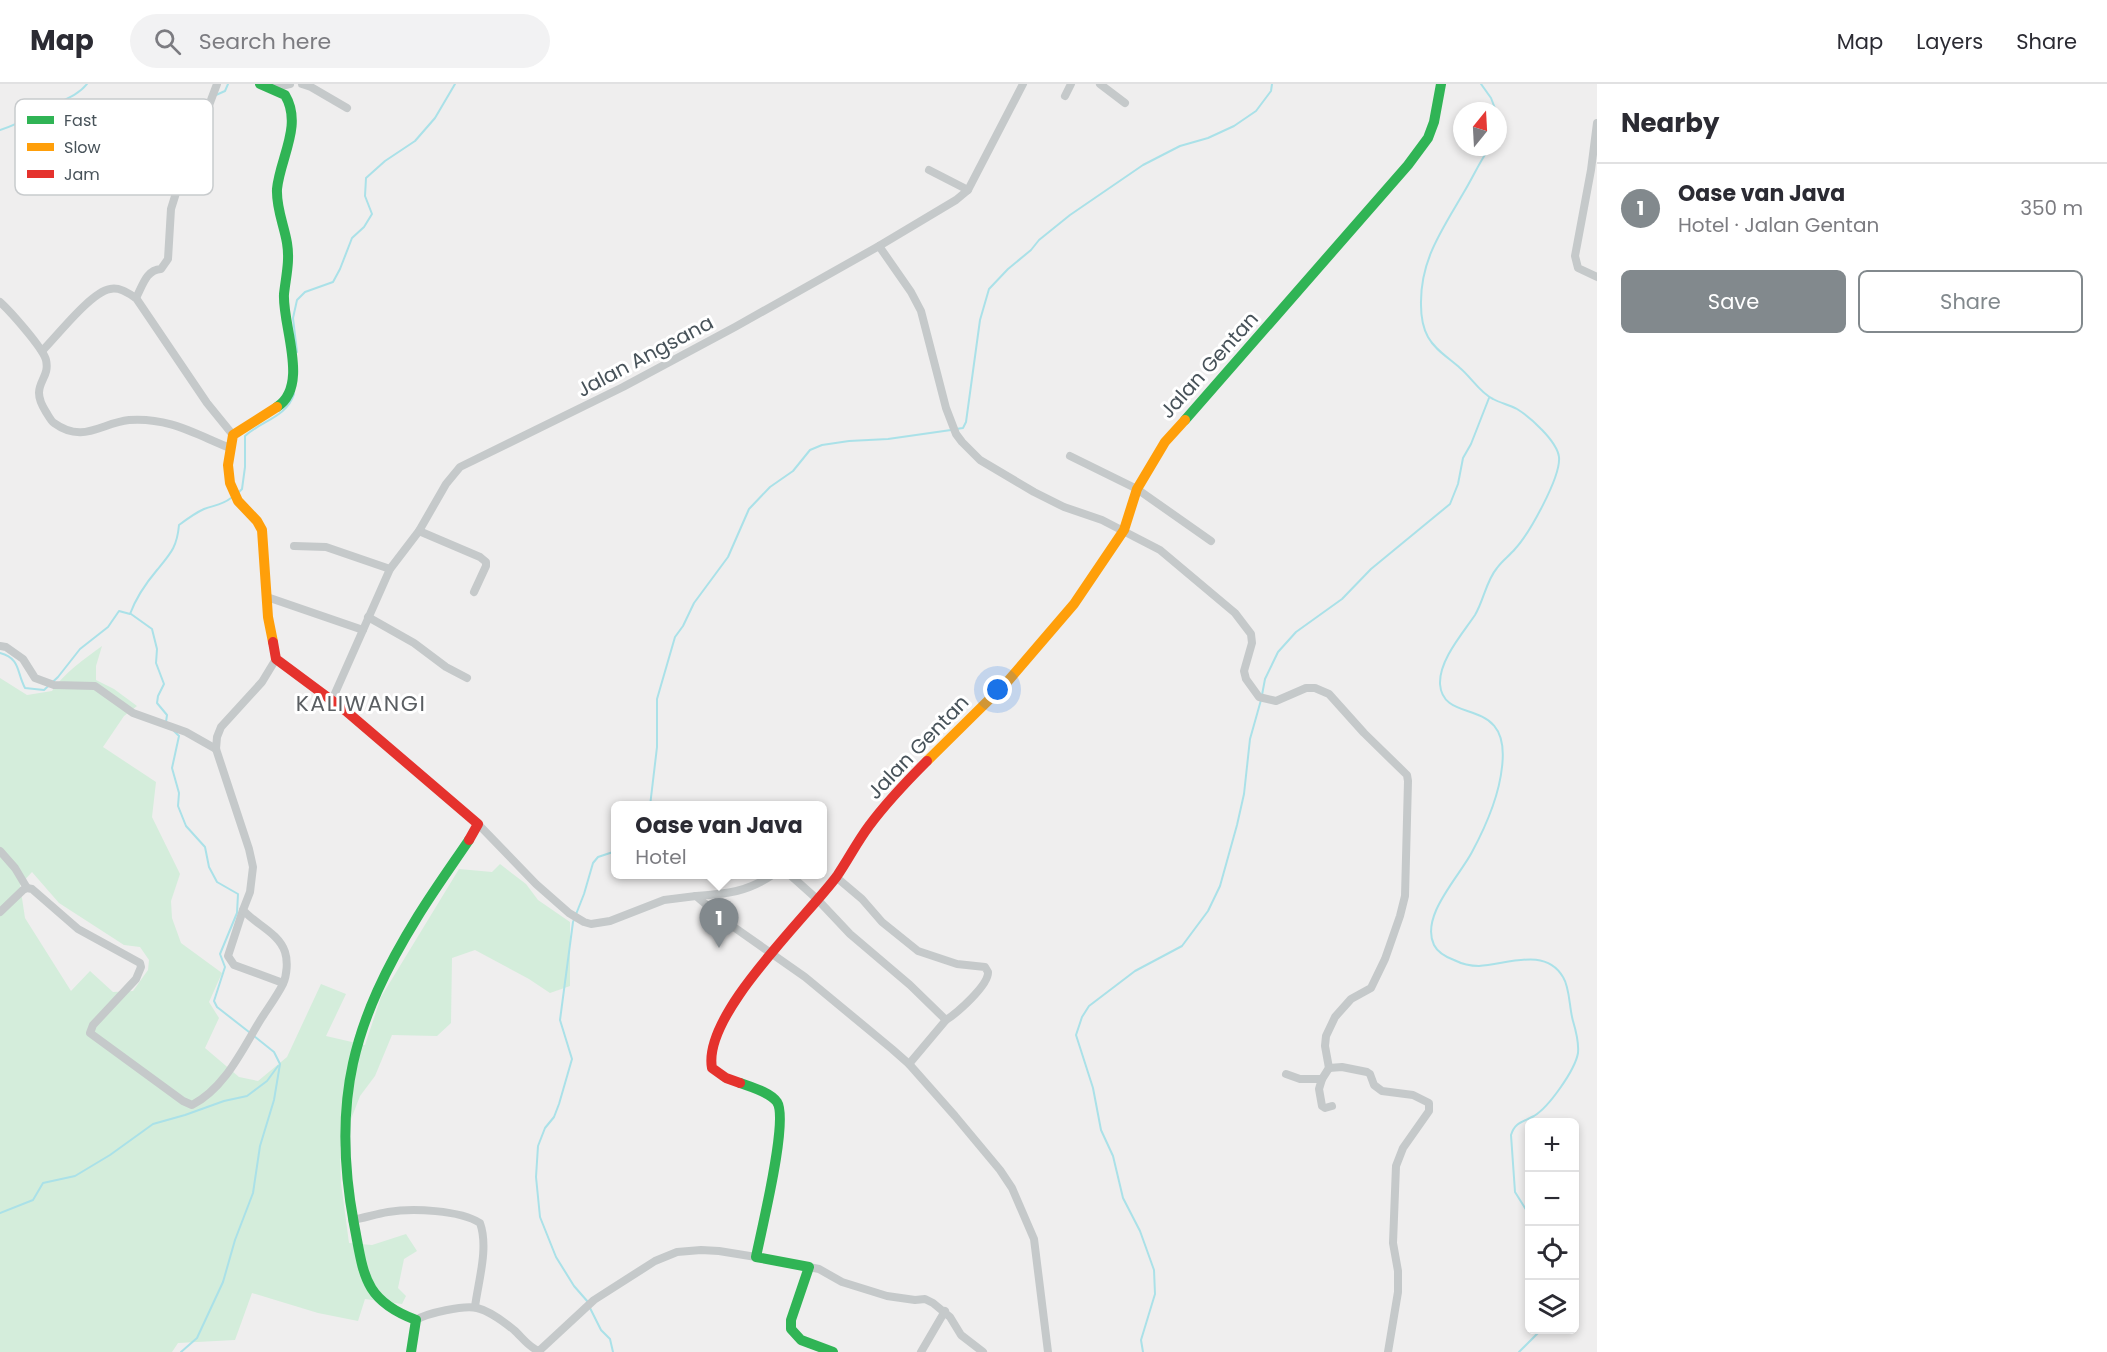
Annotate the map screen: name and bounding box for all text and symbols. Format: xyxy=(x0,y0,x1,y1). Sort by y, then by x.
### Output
search box xyxy=(130,14,550,68)
text: Map xyxy=(30,21,94,60)
icon: search xyxy=(151,25,184,58)
text: Search here xyxy=(199,26,331,57)
text: Map xyxy=(1837,27,1883,56)
text: Layers xyxy=(1916,27,1983,56)
text: Share xyxy=(2016,27,2077,56)
legend xyxy=(15,99,213,195)
north arrow xyxy=(1453,102,1507,156)
text: Nearby xyxy=(1621,105,1719,141)
text: Fast xyxy=(64,109,97,132)
text: Slow xyxy=(64,136,101,159)
text: Jam xyxy=(64,163,100,186)
text: Oase van Java xyxy=(1678,178,1845,209)
text: 1 xyxy=(1637,194,1644,222)
text: 350 m xyxy=(2020,194,2083,222)
text: Hotel · Jalan Gentan xyxy=(1678,211,1879,239)
button: Save xyxy=(1621,270,1846,333)
button: Share xyxy=(1858,270,2083,333)
street label: Jalan Gentan xyxy=(1153,305,1265,425)
street label: Jalan Angsana xyxy=(572,308,718,404)
your location xyxy=(983,675,1012,704)
district label: KALIWANGI xyxy=(296,688,426,719)
street label: Jalan Gentan xyxy=(861,689,975,805)
popup xyxy=(611,801,827,879)
text: Oase van Java xyxy=(635,810,803,841)
text: Hotel xyxy=(635,843,687,871)
pin: 1 xyxy=(700,898,738,948)
map controls xyxy=(1525,1118,1579,1334)
button: + xyxy=(1525,1118,1579,1172)
button: − xyxy=(1525,1172,1579,1226)
button: locate xyxy=(1525,1226,1579,1280)
button: layers xyxy=(1525,1280,1579,1334)

